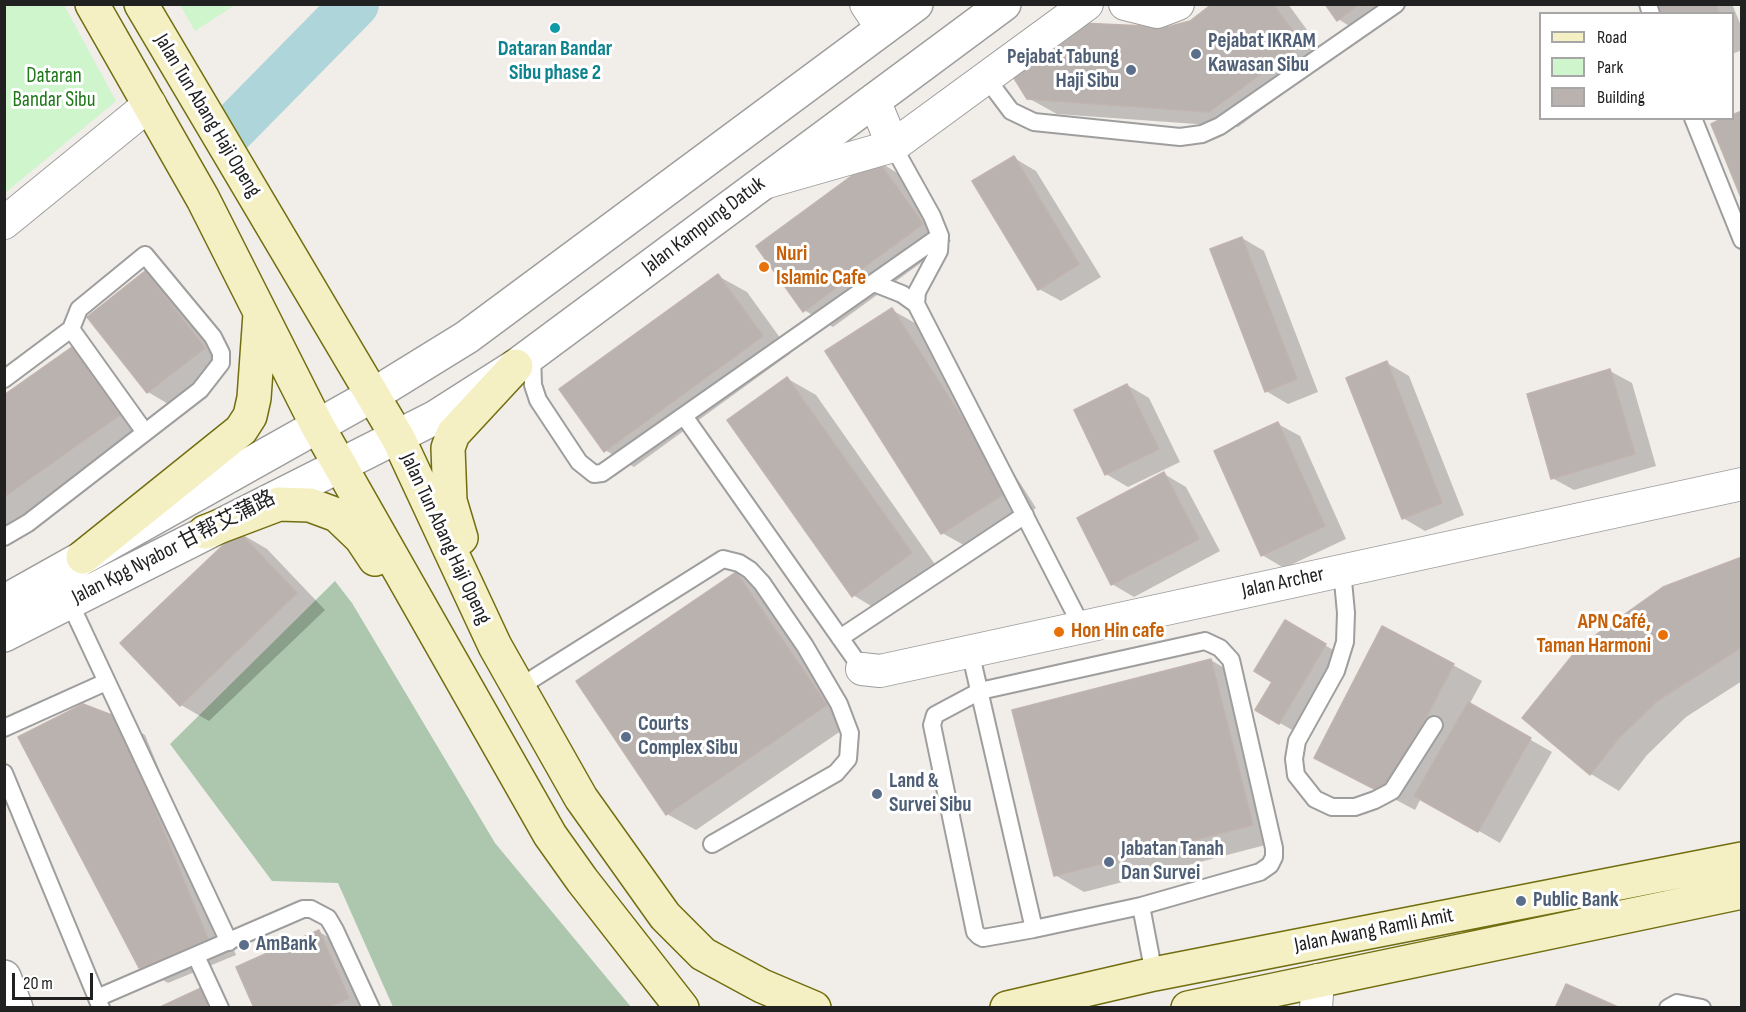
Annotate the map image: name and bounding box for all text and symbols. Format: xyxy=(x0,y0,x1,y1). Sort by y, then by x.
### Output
legend xyxy=(1539,12,1734,120)
marker: Dataran Bandar Sibu phase 2 xyxy=(548,21,562,35)
text: Road xyxy=(1597,27,1627,48)
place label: Pejabat IKRAM Kawasan Sibu xyxy=(1208,29,1316,79)
street label: Jalan Tun Abang Haji Openg xyxy=(148,30,266,202)
place label: Dataran Bandar Sibu phase 2 xyxy=(498,37,612,87)
place label: Pejabat Tabung Haji Sibu xyxy=(1007,45,1119,95)
marker: Pejabat IKRAM Kawasan Sibu xyxy=(1189,47,1203,61)
text: Park xyxy=(1597,57,1623,78)
marker: Pejabat Tabung Haji Sibu xyxy=(1124,63,1138,77)
park label: Dataran Bandar Sibu xyxy=(12,64,96,114)
text: Building xyxy=(1597,87,1645,108)
street label: Jalan Kampung Datuk xyxy=(638,172,770,280)
place label: Nuri Islamic Cafe xyxy=(776,242,866,292)
marker: Nuri Islamic Cafe xyxy=(757,260,771,274)
street label: Jalan Tun Abang Haji Openg xyxy=(394,449,496,629)
street label: Jalan Kpg Nyabor 甘帮艾蒲路 xyxy=(68,486,280,610)
street label: Jalan Archer xyxy=(1239,562,1327,604)
place label: APN Café, Taman Harmoni xyxy=(1536,610,1651,660)
place label: Hon Hin cafe xyxy=(1071,619,1164,645)
marker: Hon Hin cafe xyxy=(1052,625,1066,639)
marker: APN Café, Taman Harmoni xyxy=(1656,628,1670,642)
place label: Courts Complex Sibu xyxy=(638,712,738,762)
marker: Courts Complex Sibu xyxy=(619,730,633,744)
place label: Land & Survei Sibu xyxy=(889,769,971,819)
marker: Land & Survei Sibu xyxy=(870,787,884,801)
place label: Jabatan Tanah Dan Survei xyxy=(1121,837,1224,887)
marker: Jabatan Tanah Dan Survei xyxy=(1102,855,1116,869)
place label: Public Bank xyxy=(1533,888,1619,914)
marker: Public Bank xyxy=(1514,894,1528,908)
street label: Jalan Awang Ramli Amit xyxy=(1292,903,1456,959)
place label: AmBank xyxy=(256,932,317,958)
marker: AmBank xyxy=(237,938,251,952)
scale bar xyxy=(15,961,96,999)
text: 20 m xyxy=(23,973,53,994)

